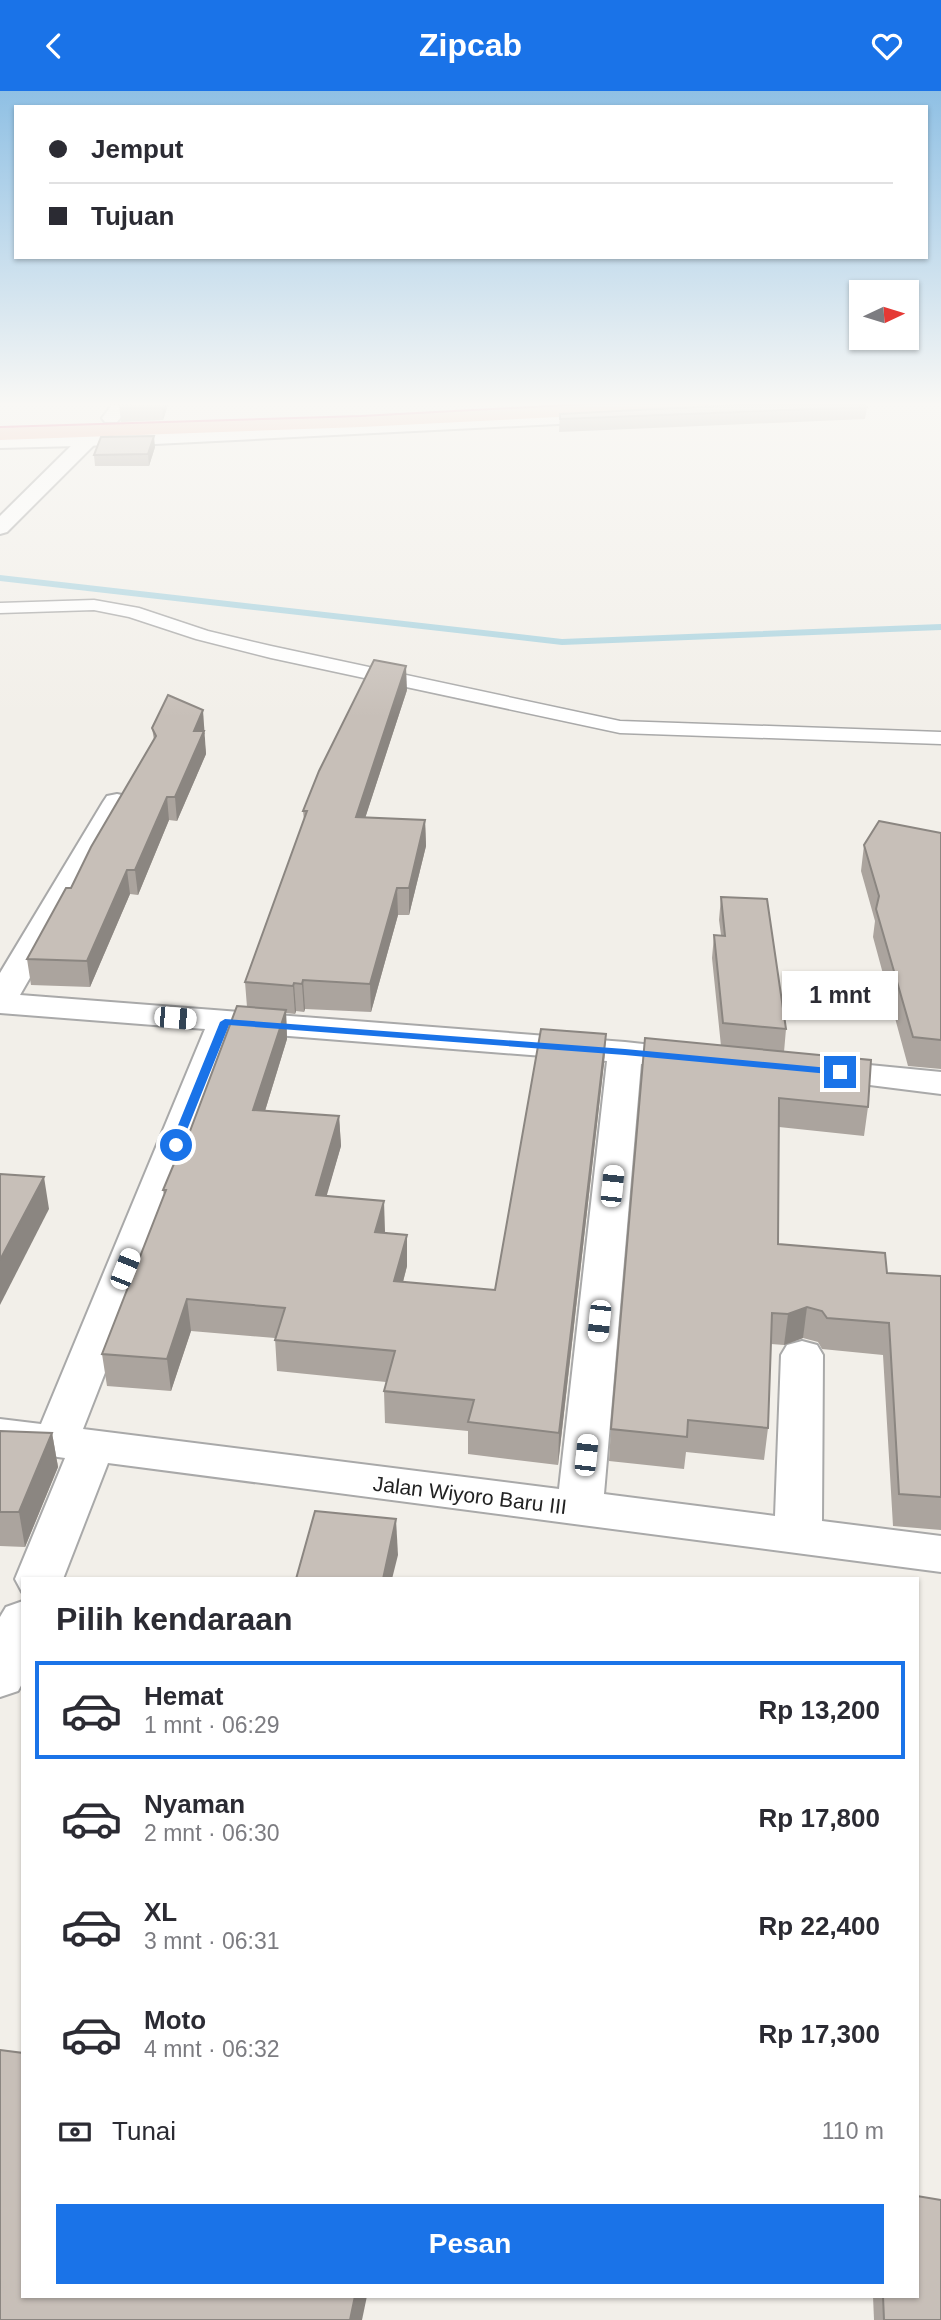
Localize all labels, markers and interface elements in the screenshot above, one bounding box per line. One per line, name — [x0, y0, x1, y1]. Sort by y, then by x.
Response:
icon: back — [35, 27, 73, 65]
text: Zipcab — [419, 27, 522, 63]
icon: heart — [868, 27, 906, 65]
text: Jemput — [91, 134, 183, 164]
text: Tujuan — [91, 201, 174, 231]
north arrow — [849, 280, 919, 350]
map controls — [849, 280, 919, 350]
callout: 1 mnt — [782, 971, 898, 1019]
text: 1 mnt — [809, 982, 871, 1008]
car — [154, 1006, 197, 1030]
route end — [824, 1056, 856, 1088]
route start — [160, 1129, 192, 1161]
car — [600, 1164, 625, 1208]
car — [108, 1246, 143, 1292]
car — [587, 1299, 612, 1343]
car — [574, 1433, 599, 1477]
street label: Jalan Wiyoro Baru III — [372, 1472, 568, 1518]
text: Pilih kendaraan — [56, 1601, 293, 1637]
icon: car — [60, 1679, 123, 1742]
text: Hemat — [144, 1681, 223, 1711]
text: Rp 13,200 — [759, 1695, 880, 1725]
text: 1 mnt · 06:29 — [144, 1712, 280, 1738]
icon: car — [60, 1787, 123, 1850]
text: Nyaman — [144, 1789, 245, 1819]
text: Rp 17,800 — [759, 1803, 880, 1833]
text: 2 mnt · 06:30 — [144, 1820, 280, 1846]
icon: car — [60, 1895, 123, 1958]
text: XL — [144, 1897, 177, 1927]
text: Rp 22,400 — [759, 1911, 880, 1941]
text: 3 mnt · 06:31 — [144, 1928, 280, 1954]
icon: car — [60, 2003, 123, 2066]
text: Moto — [144, 2005, 206, 2035]
text: Rp 17,300 — [759, 2019, 880, 2049]
text: 4 mnt · 06:32 — [144, 2036, 280, 2062]
icon: cash — [56, 2113, 94, 2151]
text: Tunai — [112, 2116, 176, 2146]
text: 110 m — [822, 2118, 884, 2144]
button: Pesan — [56, 2204, 884, 2284]

